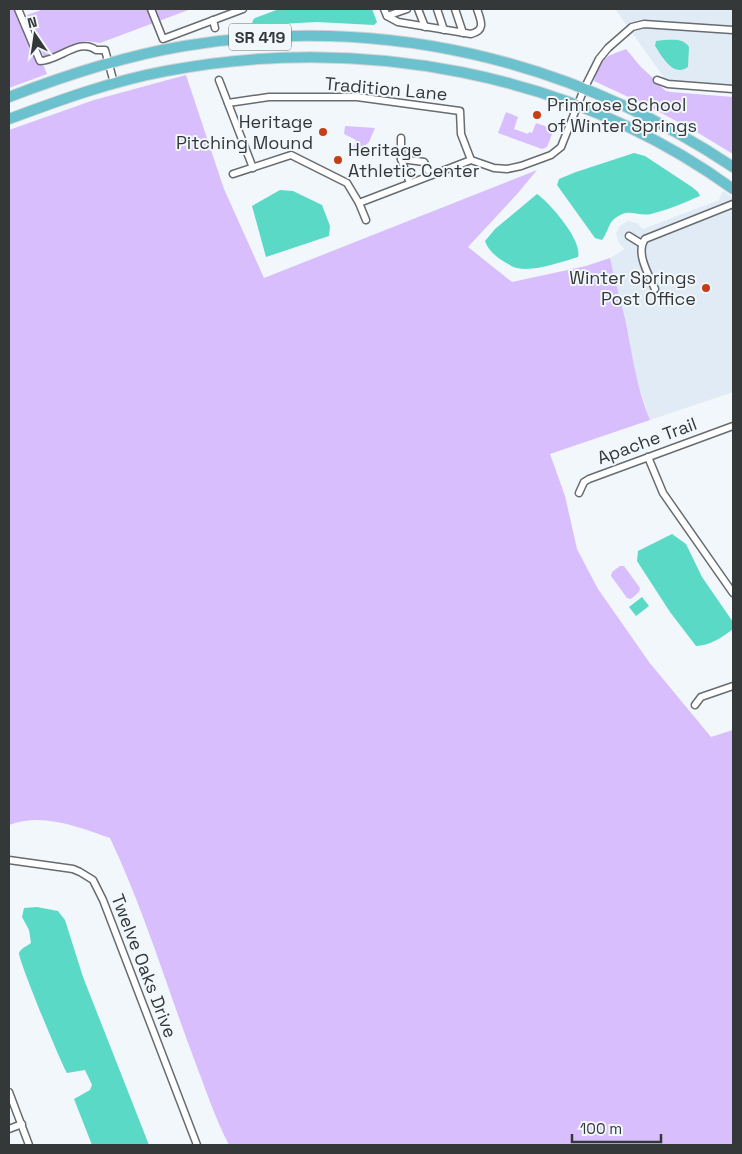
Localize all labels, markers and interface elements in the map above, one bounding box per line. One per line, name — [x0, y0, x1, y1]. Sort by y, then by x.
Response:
north arrow — [10, 10, 60, 60]
text: N — [25, 13, 39, 32]
road number: SR 419 — [229, 24, 291, 51]
street label: Tradition Lane — [324, 72, 448, 105]
place label: Primrose School of Winter Springs — [547, 93, 697, 137]
marker: Primrose School of Winter Springs — [531, 109, 543, 121]
place label: Heritage Pitching Mound — [176, 110, 313, 154]
marker: Heritage Pitching Mound — [317, 126, 329, 138]
place label: Heritage Athletic Center — [348, 138, 480, 182]
marker: Heritage Athletic Center — [332, 154, 344, 166]
place label: Winter Springs Post Office — [569, 266, 696, 310]
marker: Winter Springs Post Office — [700, 282, 712, 294]
street label: Apache Trail — [594, 412, 700, 469]
street label: Twelve Oaks Drive — [106, 891, 182, 1041]
scale bar — [572, 1112, 661, 1144]
text: 100 m — [580, 1119, 622, 1138]

